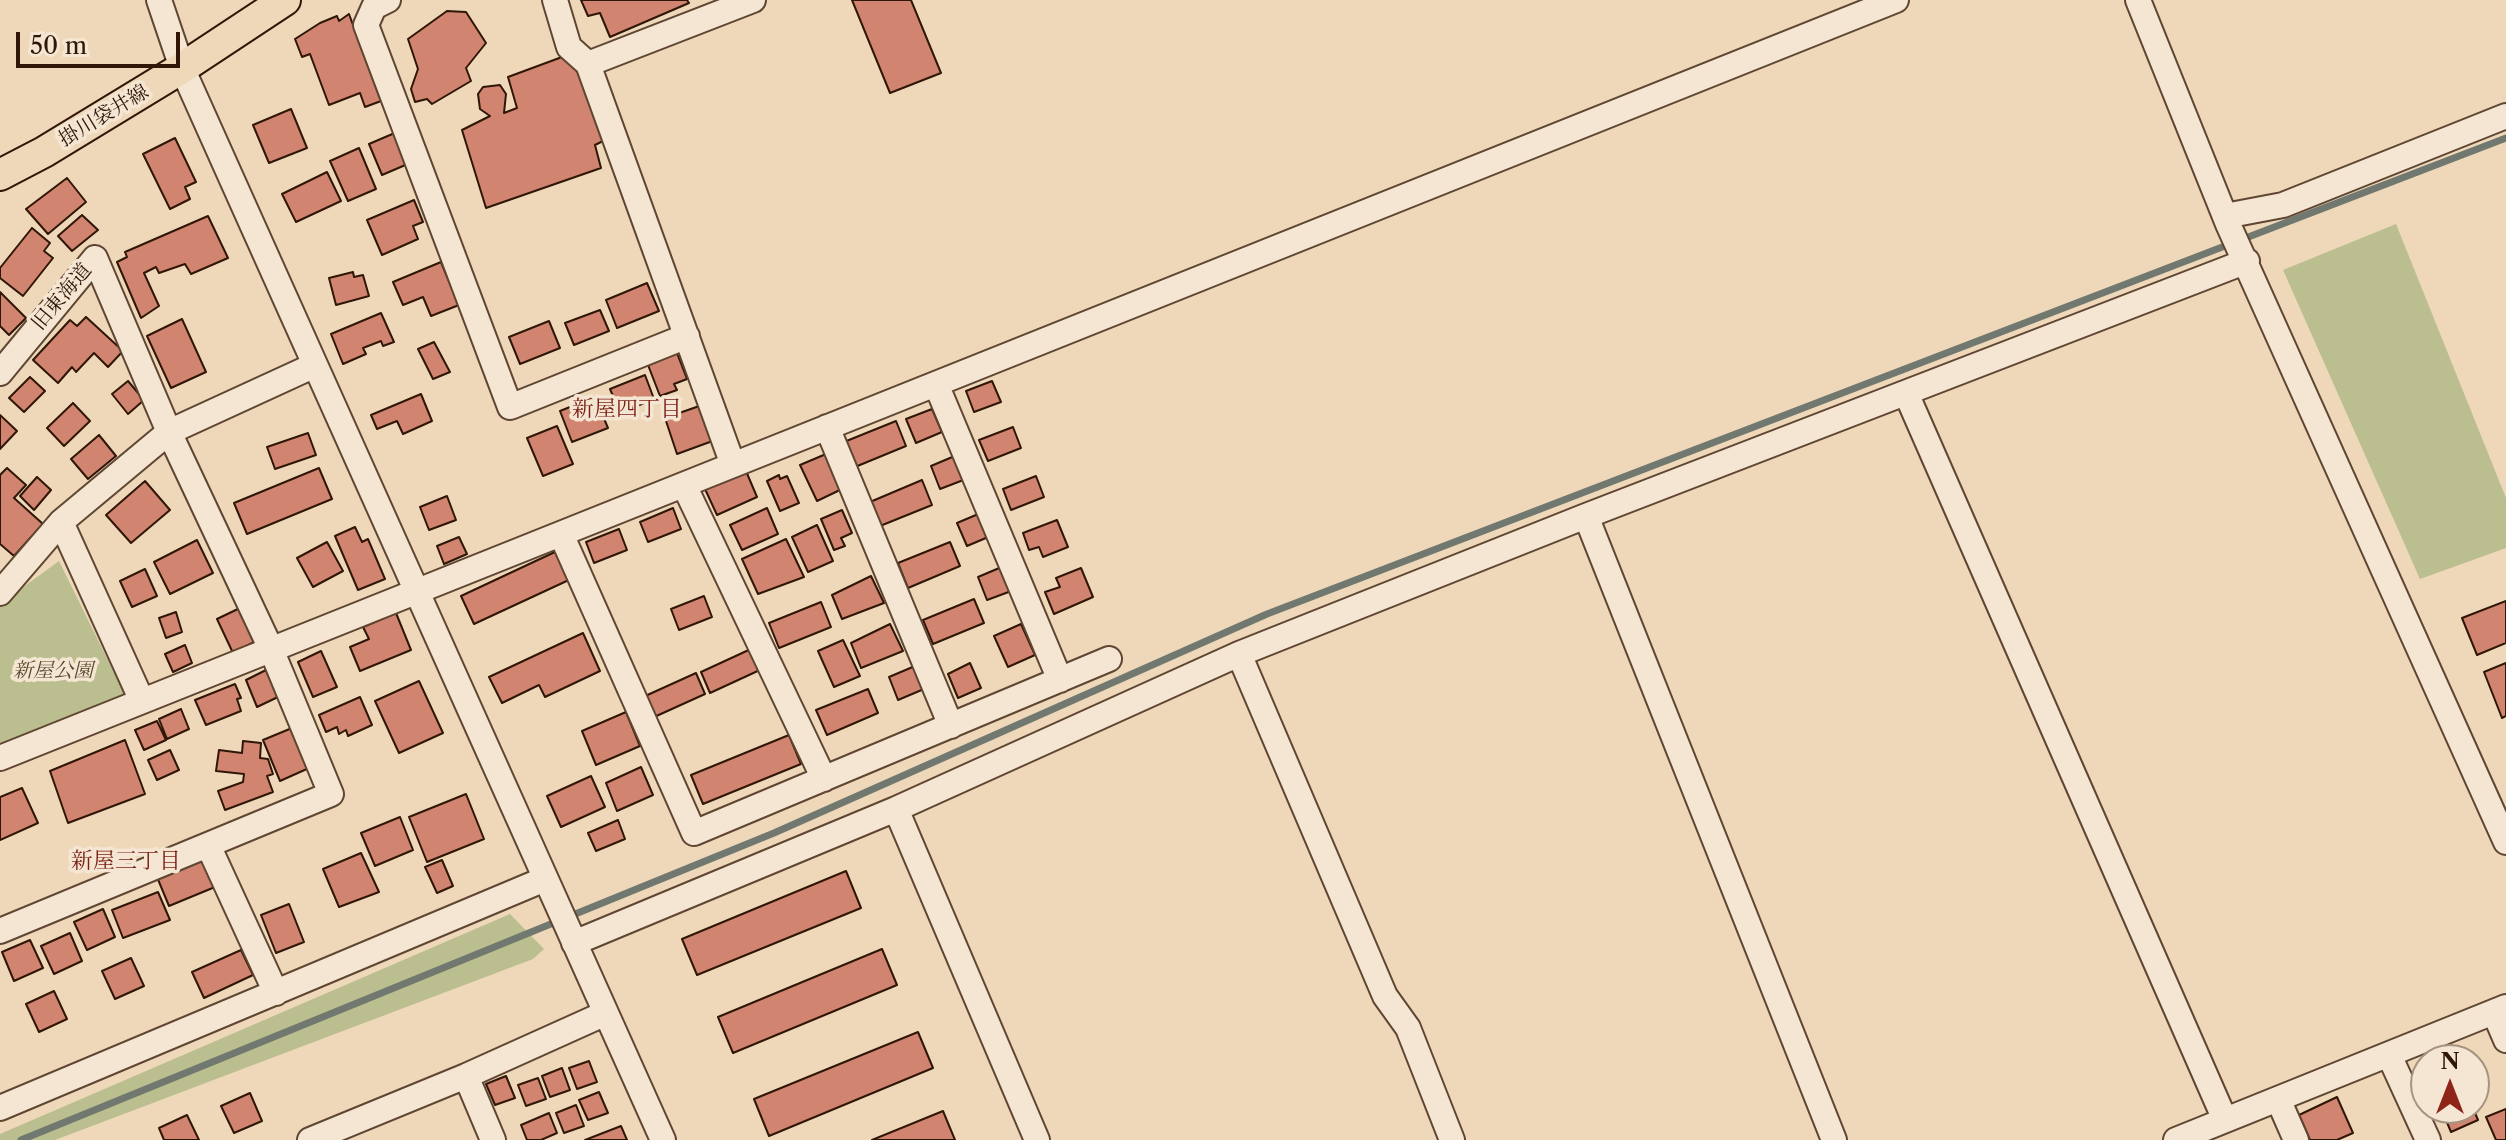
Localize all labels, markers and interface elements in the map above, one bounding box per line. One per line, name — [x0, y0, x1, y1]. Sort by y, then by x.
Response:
scale bar — [20, 16, 184, 66]
text: 50 m — [30, 31, 87, 60]
street label: 掛川袋井線 — [55, 80, 153, 152]
street label: 旧東海道 — [27, 259, 97, 335]
district label: 新屋四丁目 — [572, 397, 682, 423]
park label: 新屋公園 — [13, 659, 93, 683]
district label: 新屋三丁目 — [71, 849, 181, 875]
north arrow — [2410, 1044, 2490, 1124]
text: N — [2440, 1048, 2460, 1075]

